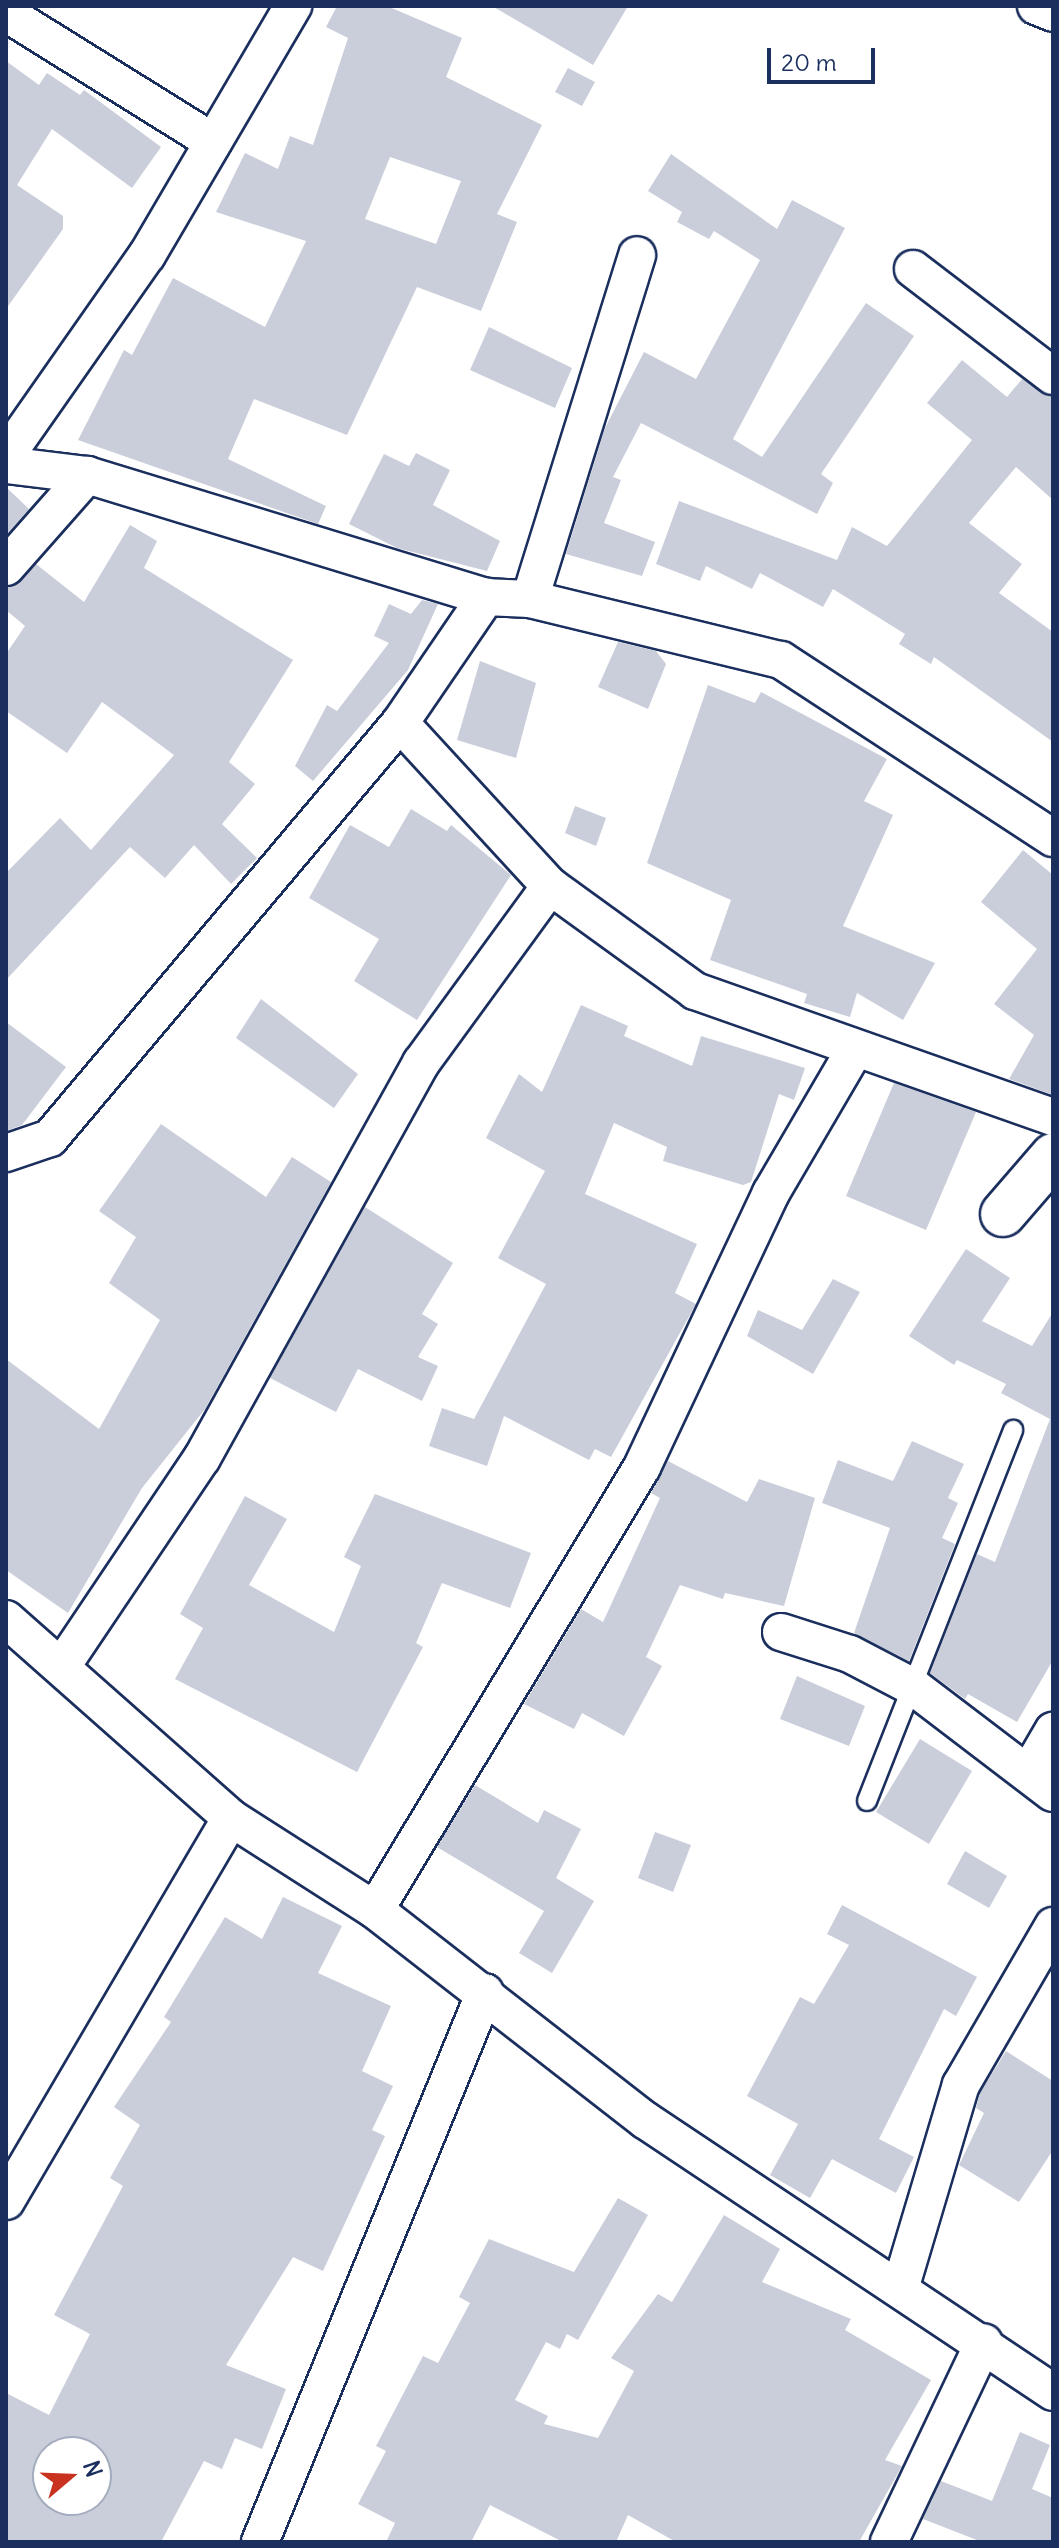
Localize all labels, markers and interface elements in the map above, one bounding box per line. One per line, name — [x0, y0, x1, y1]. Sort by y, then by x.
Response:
scale bar — [771, 32, 879, 82]
text: 20 m — [781, 47, 837, 77]
north arrow — [32, 2436, 112, 2516]
text: N — [77, 2457, 109, 2481]

